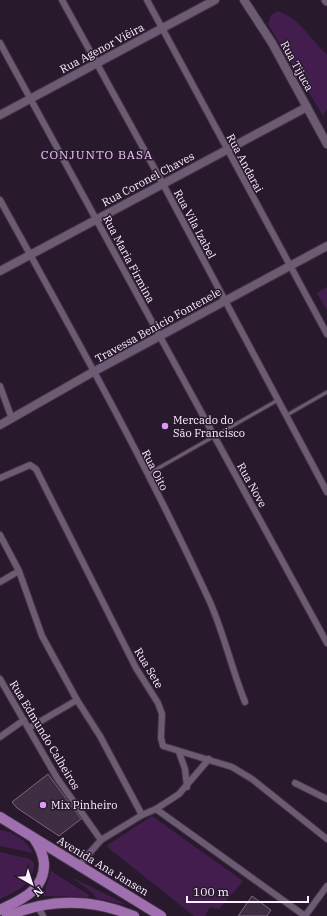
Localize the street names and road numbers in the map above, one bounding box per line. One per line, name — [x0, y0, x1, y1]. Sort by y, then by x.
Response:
street label: Rua Agenor Viêira — [57, 20, 147, 76]
street label: Rua Tijuca — [278, 38, 316, 94]
street label: Rua Andarai — [224, 131, 267, 195]
street label: Rua Coronel Chaves — [99, 149, 197, 209]
street label: Rua Vila Izabel — [171, 187, 219, 261]
street label: Rua Maria Firmina — [100, 213, 158, 305]
street label: Travessa Benicio Fontenele — [93, 284, 224, 366]
street label: Rua Oito — [139, 447, 171, 493]
street label: Rua Nove — [234, 460, 270, 510]
street label: Rua Sete — [131, 645, 167, 691]
street label: Rua Edmundo Calheiros — [7, 678, 83, 792]
street label: Avenida Ana Jansen — [55, 833, 151, 899]

